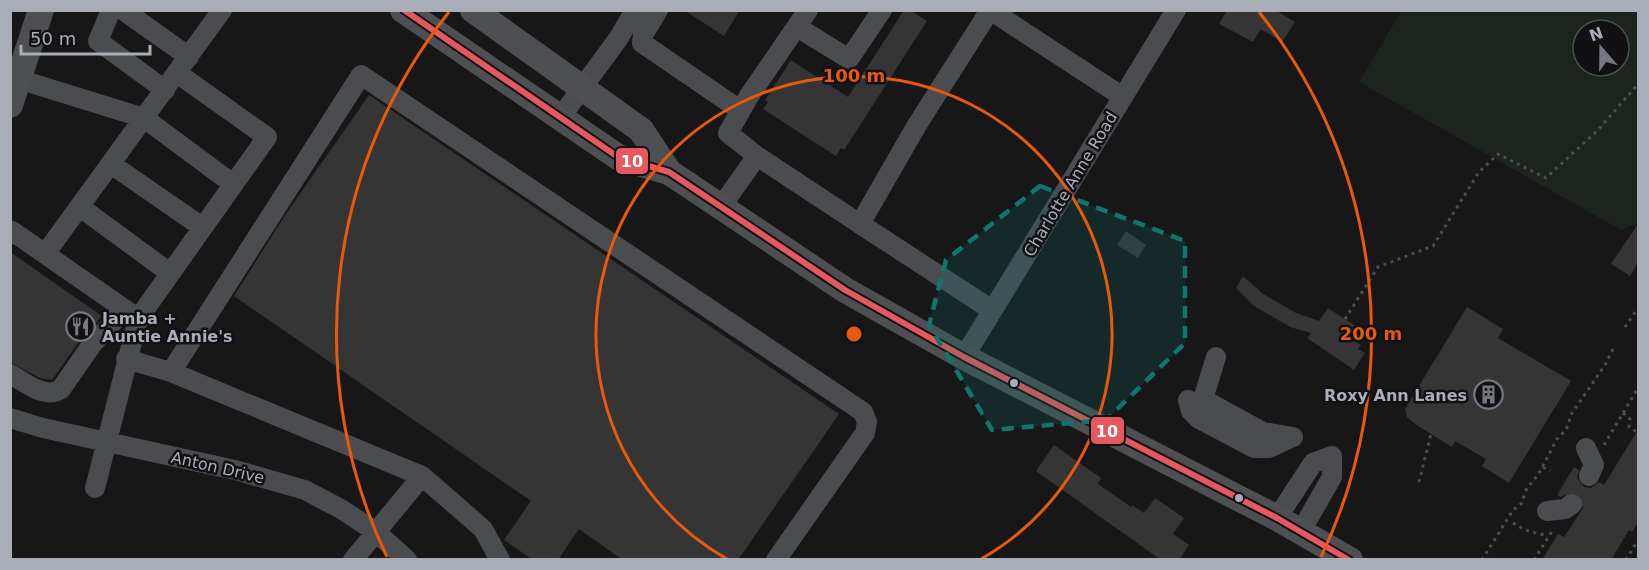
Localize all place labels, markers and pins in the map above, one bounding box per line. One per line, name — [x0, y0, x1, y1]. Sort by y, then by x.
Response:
place label: Jamba + Auntie Annie's — [101, 309, 233, 346]
restaurant icon: Jamba + Auntie Annie's — [65, 311, 97, 343]
centre of rings — [844, 324, 864, 344]
unlabelled marker — [1008, 377, 1020, 389]
building icon: Roxy Ann Lanes — [1472, 379, 1504, 411]
place label: Roxy Ann Lanes — [1324, 386, 1467, 405]
unlabelled marker — [1233, 492, 1245, 504]

